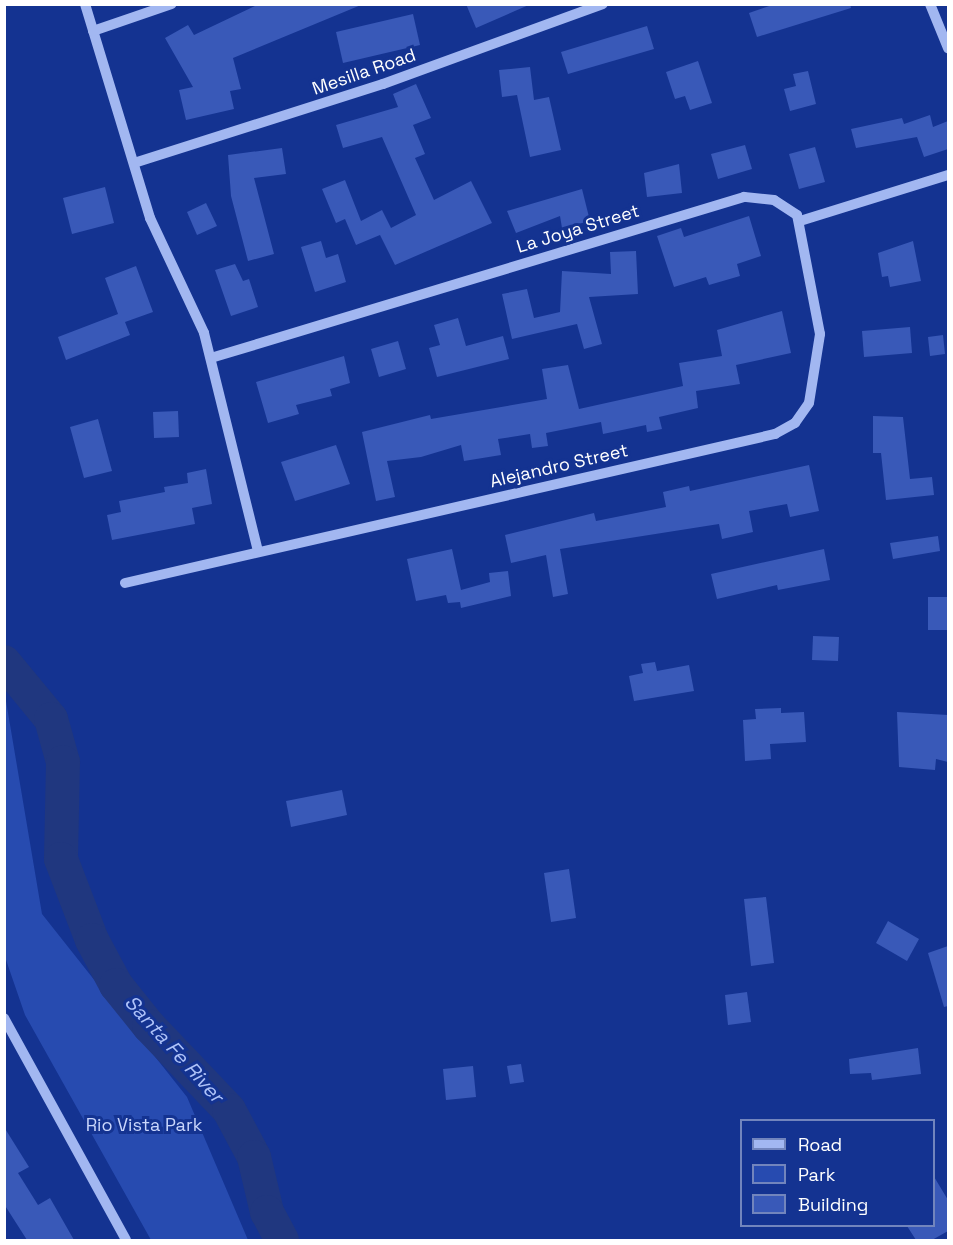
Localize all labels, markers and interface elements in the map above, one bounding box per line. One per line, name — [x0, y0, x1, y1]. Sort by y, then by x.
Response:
street label: Mesilla Road — [309, 44, 419, 100]
street label: La Joya Street — [514, 200, 642, 258]
street label: Alejandro Street — [488, 440, 630, 492]
water label: Santa Fe River — [119, 990, 229, 1108]
park label: Rio Vista Park — [86, 1114, 202, 1136]
legend — [740, 1119, 935, 1227]
text: Road — [798, 1133, 842, 1156]
text: Park — [798, 1163, 835, 1186]
text: Building — [798, 1193, 868, 1216]

